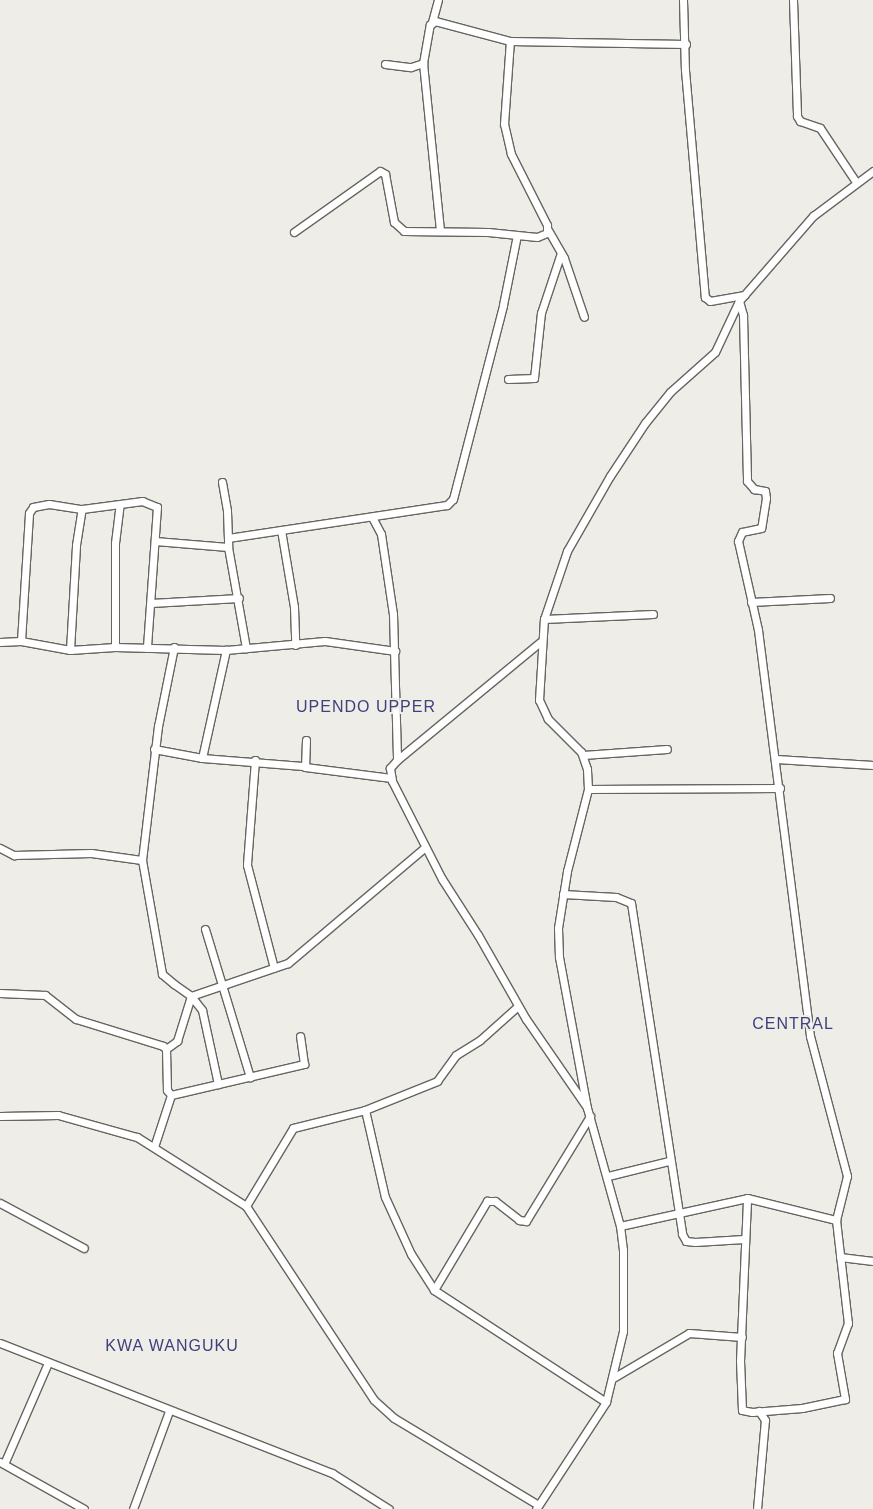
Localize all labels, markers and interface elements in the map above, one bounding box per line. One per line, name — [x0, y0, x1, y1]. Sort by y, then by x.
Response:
district label: UPENDO UPPER — [294, 697, 438, 717]
district label: CENTRAL — [751, 1014, 835, 1034]
district label: KWA WANGUKU — [103, 1336, 241, 1356]

